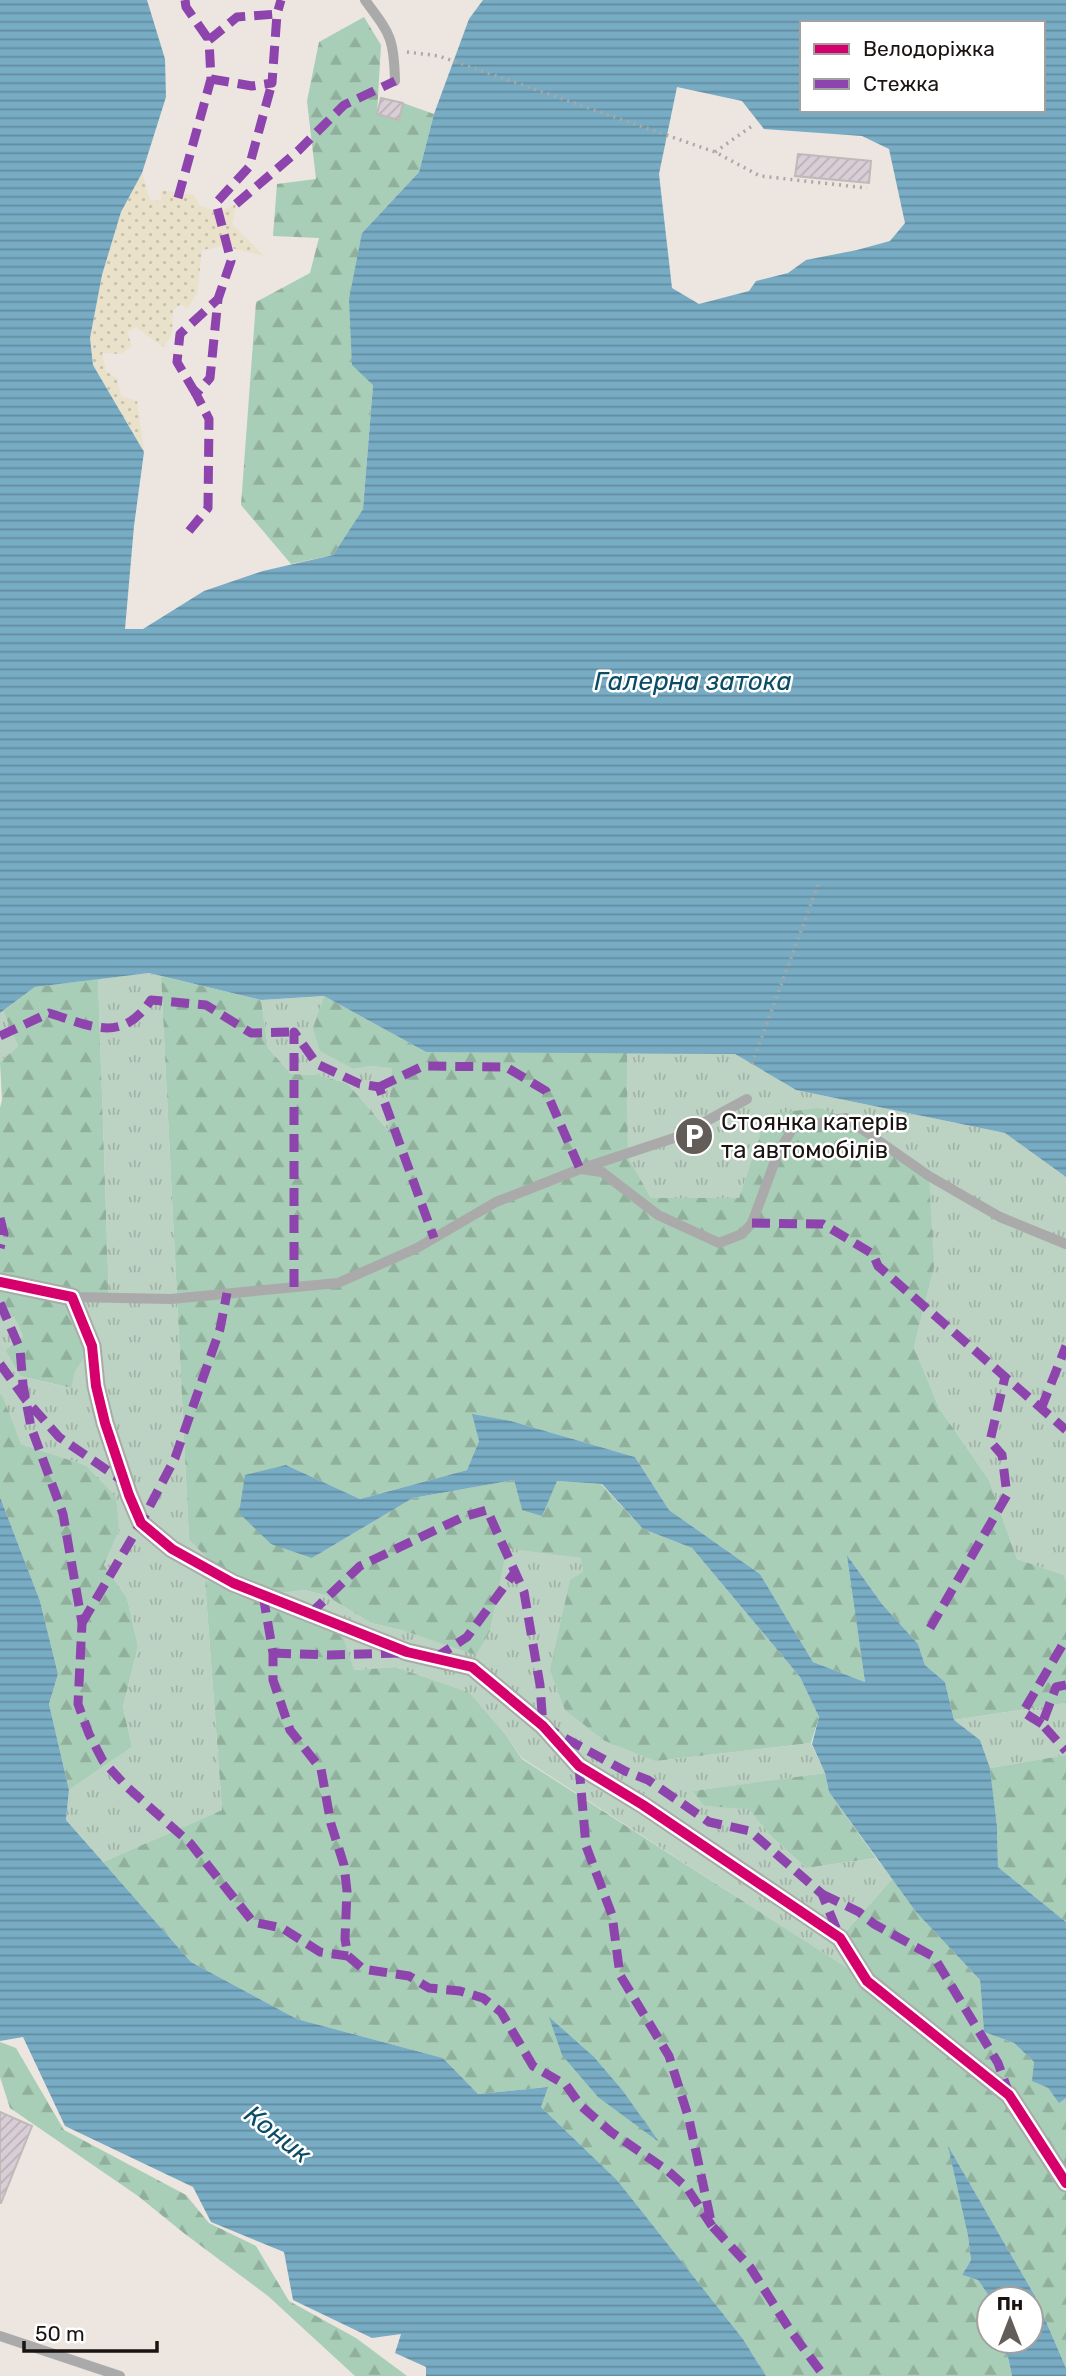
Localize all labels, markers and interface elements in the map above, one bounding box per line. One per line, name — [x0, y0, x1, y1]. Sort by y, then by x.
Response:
legend — [800, 21, 1045, 112]
text: Велодоріжка — [863, 36, 995, 61]
text: Стежка — [863, 71, 939, 96]
water label: Галерна затока — [594, 666, 792, 697]
place label: Стоянка катерів та автомобілів — [721, 1108, 908, 1164]
parking icon: Стоянка катерів та автомобілів — [673, 1115, 715, 1157]
water label: Коник — [238, 2099, 317, 2170]
north arrow — [975, 2285, 1045, 2355]
text: Пн — [997, 2292, 1023, 2315]
scale bar — [24, 2310, 158, 2354]
text: 50 m — [35, 2321, 85, 2346]

